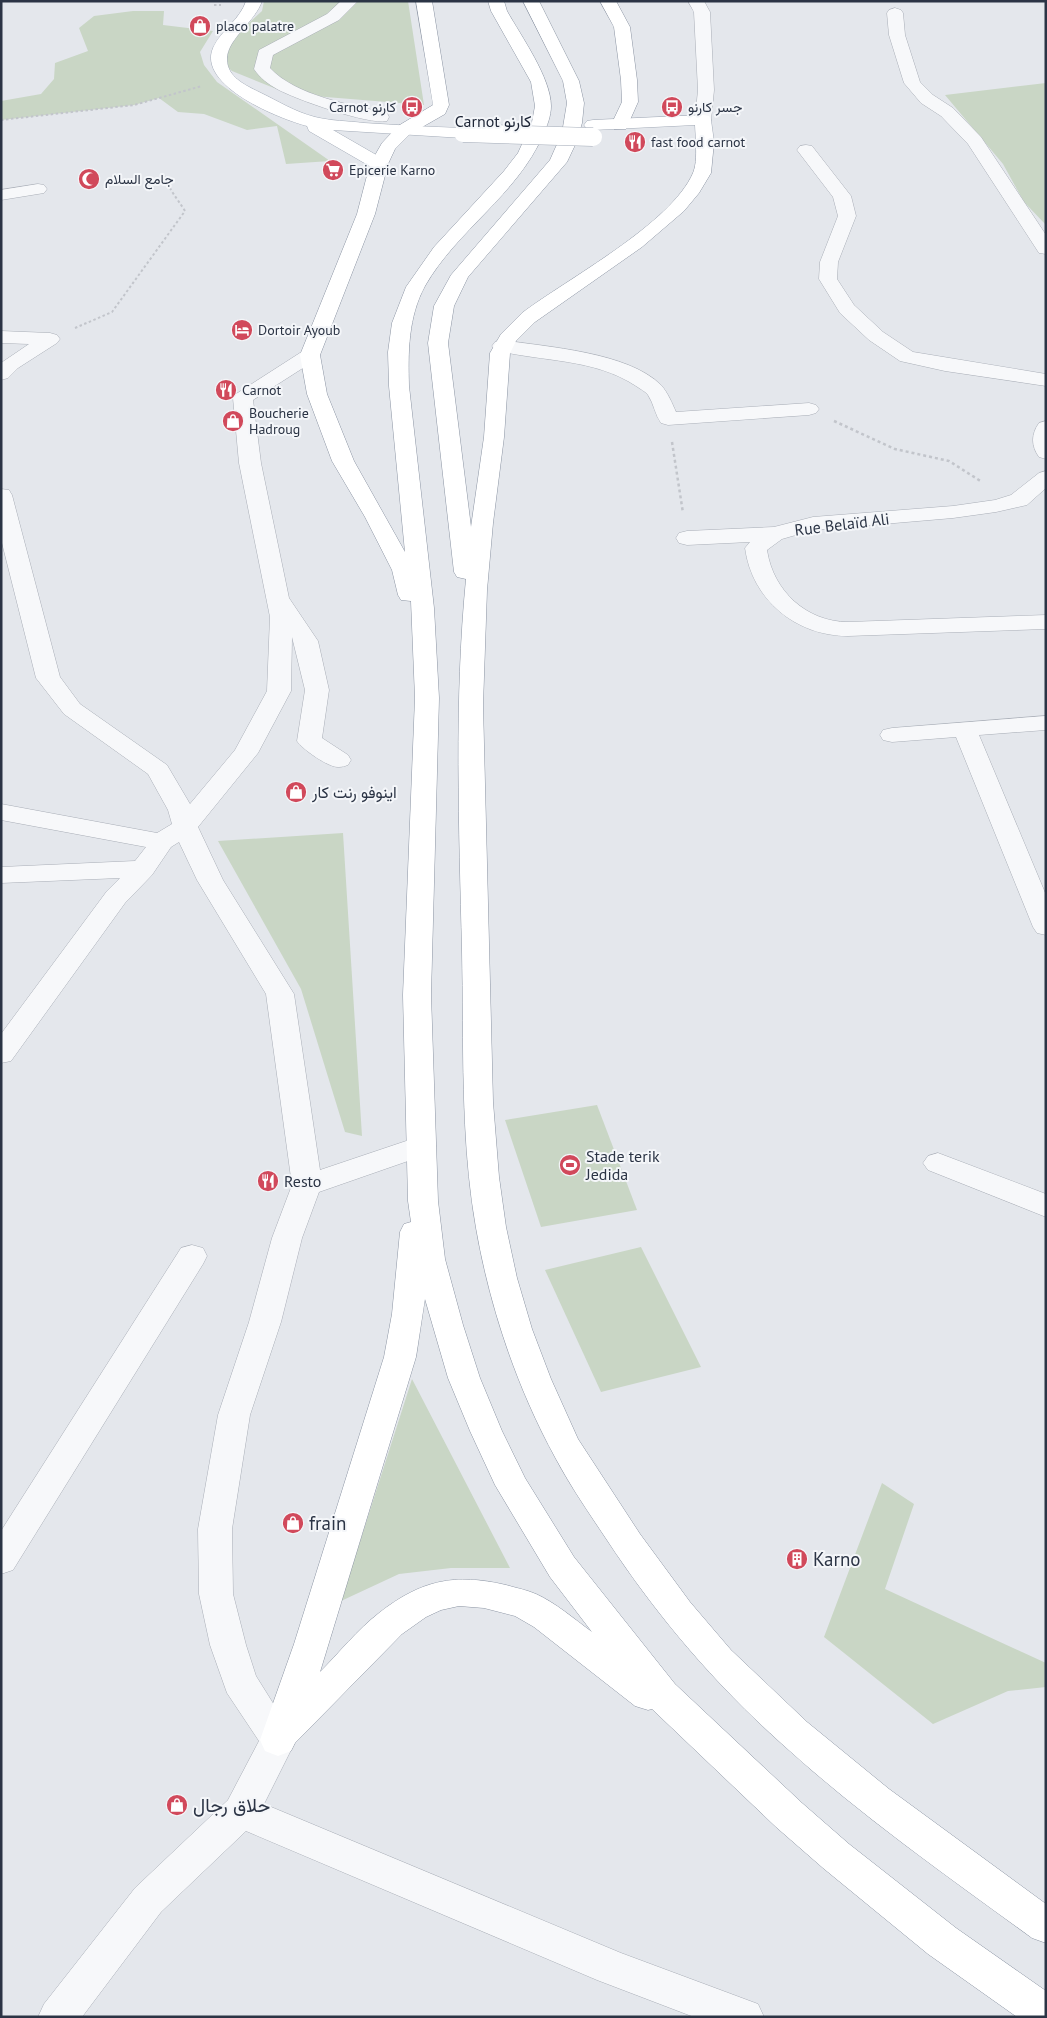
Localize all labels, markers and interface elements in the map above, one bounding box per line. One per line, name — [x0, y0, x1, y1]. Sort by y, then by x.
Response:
shop icon: placo palatre — [188, 14, 212, 38]
place label: placo palatre — [216, 17, 294, 35]
bus stop icon: Carnot كارنو — [400, 95, 424, 119]
bus stop icon: جسر كارنو — [660, 95, 684, 119]
place label: Carnot كارنو — [329, 98, 396, 116]
place label: جسر كارنو — [688, 98, 742, 116]
district label: Carnot كارنو — [455, 111, 531, 132]
restaurant icon: fast food carnot — [623, 130, 647, 154]
place label: fast food carnot — [651, 133, 746, 151]
supermarket icon: Epicerie Karno — [321, 158, 345, 182]
place label: Epicerie Karno — [349, 161, 435, 179]
mosque icon: جامع السلام — [77, 167, 101, 191]
place label: جامع السلام — [105, 170, 174, 190]
hotel icon: Dortoir Ayoub — [230, 318, 254, 342]
place label: Dortoir Ayoub — [258, 321, 340, 339]
restaurant icon: Carnot — [214, 378, 238, 402]
place label: Carnot — [242, 381, 282, 399]
place label: Boucherie Hadroug — [249, 404, 309, 438]
shop icon: Boucherie Hadroug — [221, 409, 245, 433]
street label: Rue Belaïd Ali — [793, 508, 891, 540]
shop icon: اينوفو رنت كار — [284, 780, 308, 804]
place label: اينوفو رنت كار — [311, 782, 397, 803]
place label: Stade terik Jedida — [585, 1146, 660, 1184]
sports icon: Stade terik Jedida — [558, 1153, 582, 1177]
restaurant icon: Resto — [256, 1169, 280, 1193]
place label: Resto — [284, 1171, 321, 1191]
shop icon: frain — [281, 1511, 305, 1535]
place label: frain — [309, 1511, 346, 1535]
building icon: Karno — [785, 1547, 809, 1571]
place label: Karno — [813, 1547, 861, 1571]
shop icon: حلاق رجال — [165, 1793, 189, 1817]
place label: حلاق رجال — [193, 1793, 270, 1817]

